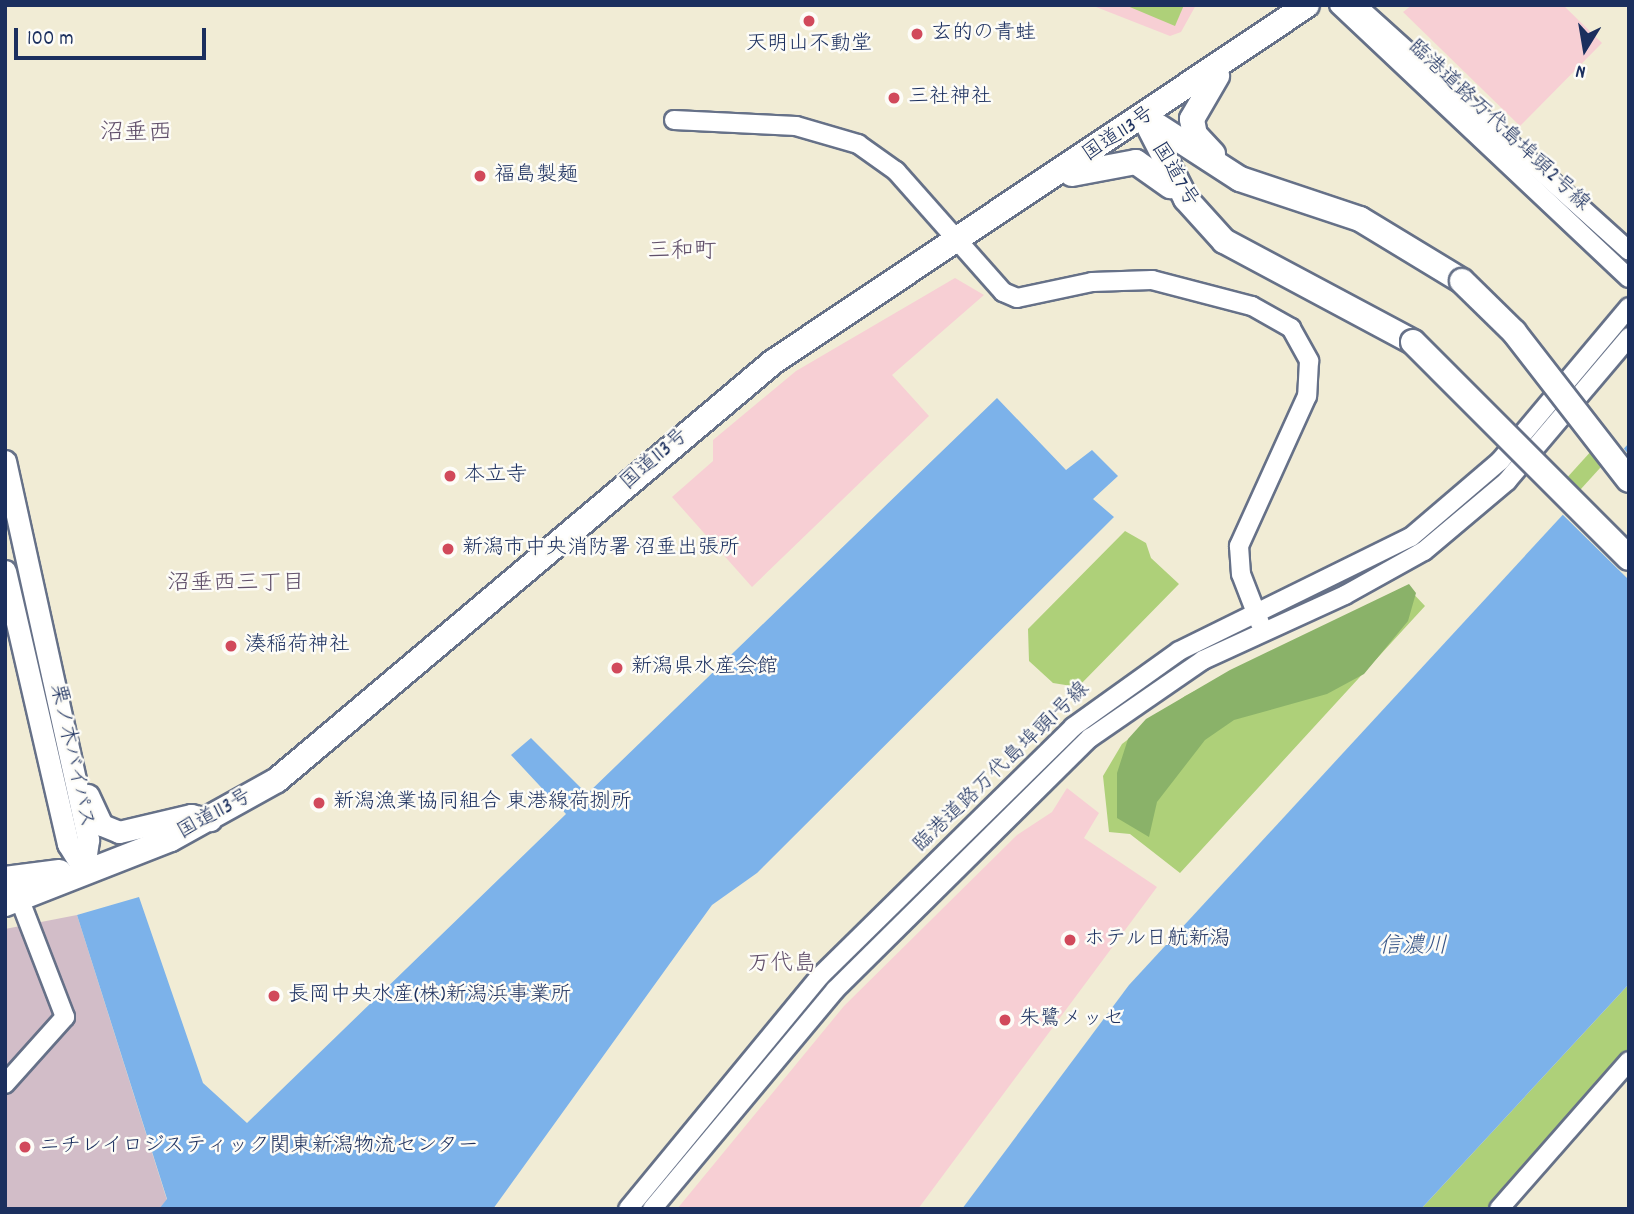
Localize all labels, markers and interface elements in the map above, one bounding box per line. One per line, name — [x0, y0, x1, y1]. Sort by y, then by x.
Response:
marker: 天明山不動堂 — [801, 13, 817, 29]
scale bar — [18, 14, 210, 58]
north arrow — [1550, 14, 1620, 84]
place label: 玄的の青蛙 — [931, 21, 1036, 47]
text: 100 m — [27, 25, 74, 55]
marker: 玄的の青蛙 — [909, 26, 925, 42]
place label: 天明山不動堂 — [746, 32, 872, 58]
street label: 臨港道路万代島埠頭2号線 — [1402, 35, 1594, 217]
text: N — [1574, 56, 1588, 84]
place label: 三社神社 — [908, 85, 992, 111]
marker: 三社神社 — [886, 90, 902, 106]
street label: 国道113号 — [1078, 102, 1160, 168]
district label: 沼垂西 — [100, 121, 172, 149]
street label: 国道7号 — [1145, 138, 1203, 212]
place label: 福島製麺 — [494, 163, 578, 189]
marker: 福島製麺 — [472, 168, 488, 184]
district label: 三和町 — [648, 239, 716, 267]
street label: 国道113号 — [616, 424, 694, 496]
place label: 本立寺 — [464, 463, 527, 489]
marker: 本立寺 — [442, 468, 458, 484]
place label: 新潟市中央消防署 沼垂出張所 — [462, 536, 740, 562]
marker: 新潟市中央消防署 沼垂出張所 — [440, 541, 456, 557]
district label: 沼垂西三丁目 — [167, 571, 305, 599]
place label: 湊稲荷神社 — [245, 633, 350, 659]
marker: 湊稲荷神社 — [223, 638, 239, 654]
place label: 新潟県水産会館 — [631, 655, 778, 681]
marker: 新潟県水産会館 — [609, 660, 625, 676]
street label: 臨港道路万代島埠頭1号線 — [909, 677, 1095, 859]
street label: 栗ノ木バイパス — [43, 681, 99, 831]
street label: 国道113号 — [173, 784, 257, 846]
place label: 新潟漁業協同組合 東港線荷捌所 — [333, 790, 632, 816]
marker: 新潟漁業協同組合 東港線荷捌所 — [311, 795, 327, 811]
place label: ホテル日航新潟 — [1084, 927, 1231, 953]
marker: ホテル日航新潟 — [1062, 932, 1078, 948]
water label: 信濃川 — [1379, 934, 1447, 962]
district label: 万代島 — [748, 952, 816, 980]
place label: 長岡中央水産(株)新潟浜事業所 — [288, 983, 571, 1009]
marker: 長岡中央水産(株)新潟浜事業所 — [266, 988, 282, 1004]
place label: 朱鷺メッセ — [1019, 1007, 1124, 1033]
marker: 朱鷺メッセ — [997, 1012, 1013, 1028]
place label: ニチレイロジスティック関東新潟物流センター — [39, 1134, 480, 1160]
marker: ニチレイロジスティック関東新潟物流センター — [17, 1139, 33, 1155]

